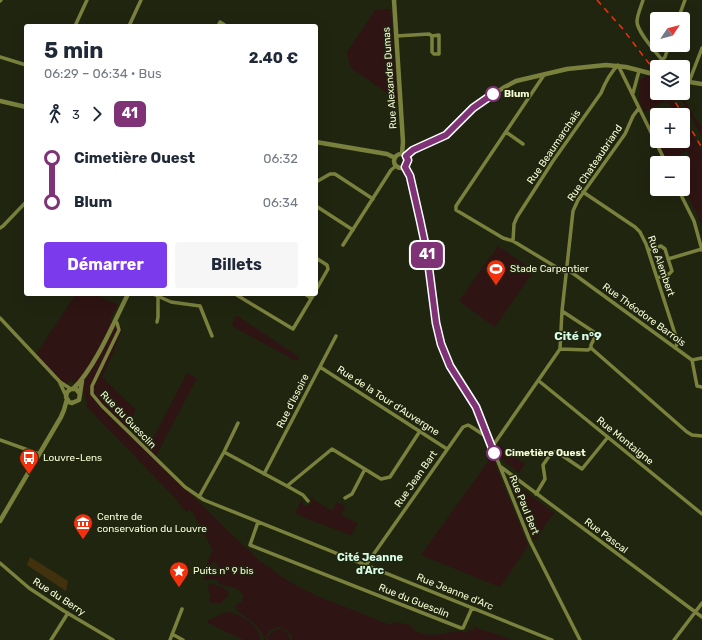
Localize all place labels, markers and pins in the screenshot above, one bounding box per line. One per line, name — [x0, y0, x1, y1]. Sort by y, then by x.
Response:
marker: Blum — [485, 86, 501, 102]
place label: Blum — [504, 88, 529, 100]
sports icon: Stade Carpentier — [485, 258, 507, 286]
place label: Stade Carpentier — [510, 263, 589, 275]
marker: Cimetière Ouest — [486, 445, 502, 461]
bus stop icon: Louvre-Lens — [18, 447, 40, 475]
place label: Cimetière Ouest — [505, 447, 586, 459]
place label: Louvre-Lens — [43, 452, 102, 464]
place label: Centre de conservation du Louvre — [97, 511, 207, 535]
museum icon: Centre de conservation du Louvre — [72, 512, 94, 540]
place icon: Puits n° 9 bis — [168, 560, 190, 588]
place label: Puits n° 9 bis — [193, 565, 254, 577]

